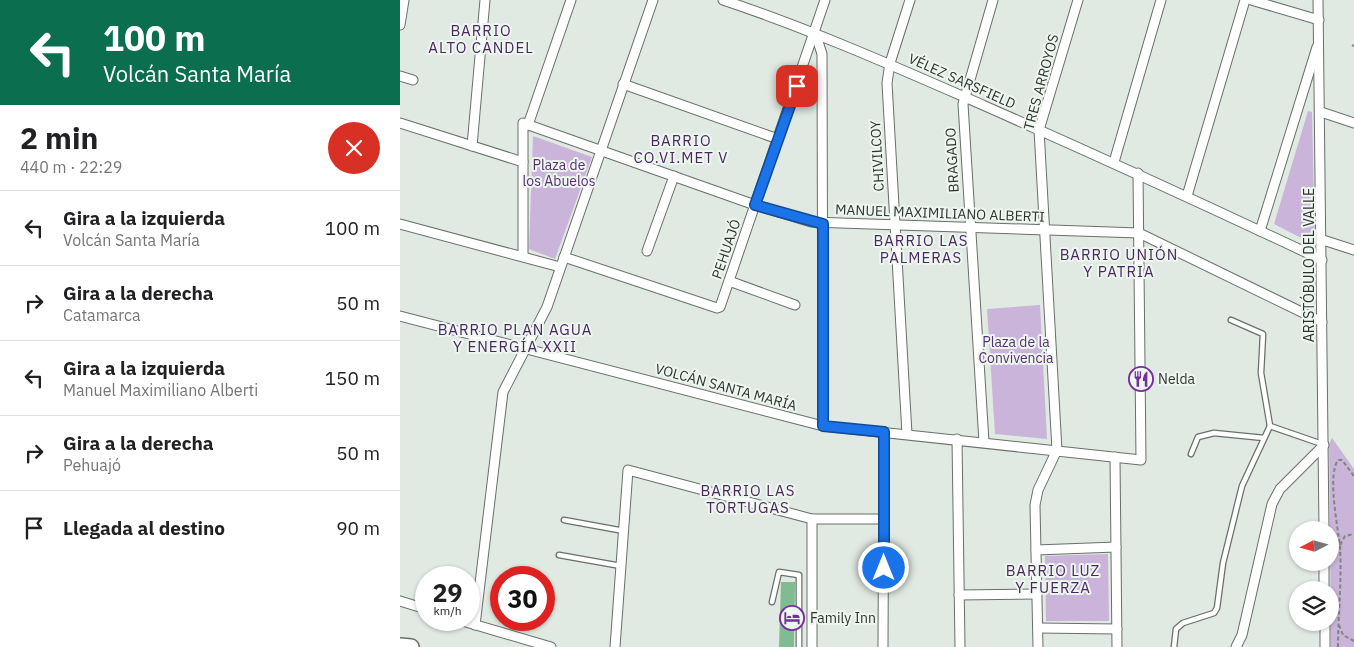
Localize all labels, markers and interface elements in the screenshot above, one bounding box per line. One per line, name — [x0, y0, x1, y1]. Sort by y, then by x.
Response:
text: 100 m — [103, 15, 206, 61]
icon: left — [20, 20, 85, 85]
district label: BARRIO ALTO CANDEL — [428, 21, 534, 57]
street label: TRES ARROYOS — [1020, 32, 1062, 132]
street label: VÉLEZ SARSFIELD — [906, 48, 1019, 113]
text: Volcán Santa María — [103, 59, 291, 88]
pin — [776, 65, 818, 107]
icon: arrive — [783, 72, 811, 100]
text: 2 min — [20, 118, 98, 157]
street label: CHIVILCOY — [866, 119, 888, 192]
button: close — [328, 122, 380, 174]
street label: BRAGADO — [941, 127, 963, 193]
district label: BARRIO CO.VI.MET V — [634, 131, 728, 167]
park label: Plaza de los Abuelos — [523, 156, 596, 190]
text: 440 m · 22:29 — [20, 157, 122, 177]
street label: ARISTÓBULO DEL VALLE — [1299, 188, 1318, 342]
street label: MANUEL MAXIMILIANO ALBERTI — [835, 200, 1045, 226]
text: Gira a la izquierda — [63, 206, 225, 230]
icon: left — [20, 214, 48, 242]
text: 100 m — [325, 216, 380, 240]
street label: PEHUAJÓ — [706, 216, 745, 281]
text: Volcán Santa María — [63, 230, 200, 250]
district label: BARRIO LAS PALMERAS — [874, 231, 968, 267]
district label: BARRIO UNIÓN Y PATRIA — [1060, 245, 1178, 281]
text: Gira a la derecha — [63, 281, 214, 305]
icon: right — [20, 289, 48, 317]
text: 50 m — [336, 291, 380, 315]
text: Catamarca — [63, 305, 141, 325]
district label: BARRIO PLAN AGUA Y ENERGÍA XXII — [438, 320, 592, 356]
park label: Plaza de la Convivencia — [978, 333, 1054, 367]
text: Gira a la izquierda — [63, 356, 225, 380]
street label: VOLCÁN SANTA MARÍA — [653, 358, 799, 415]
icon: left — [20, 364, 48, 392]
text: 150 m — [325, 366, 380, 390]
restaurant icon: Nelda — [1128, 366, 1154, 392]
place label: Nelda — [1158, 370, 1196, 388]
text: Manuel Maximiliano Alberti — [63, 380, 258, 400]
text: Gira a la derecha — [63, 431, 214, 455]
icon: right — [20, 439, 48, 467]
text: 50 m — [336, 441, 380, 465]
text: Pehuajó — [63, 455, 121, 475]
district label: BARRIO LAS TORTUGAS — [701, 481, 795, 517]
icon: arrive — [20, 514, 48, 542]
text: Llegada al destino — [63, 516, 225, 540]
text: 90 m — [336, 516, 380, 540]
north arrow — [1289, 521, 1339, 571]
map controls — [1289, 521, 1339, 631]
position arrow — [857, 541, 909, 593]
district label: BARRIO LUZ Y FUERZA — [1006, 561, 1100, 597]
speed limit sign: 30 — [490, 566, 555, 631]
text: 29 — [432, 576, 463, 609]
button: layers — [1289, 581, 1339, 631]
text: km/h — [433, 603, 462, 618]
hotel icon: Family Inn — [779, 605, 805, 631]
place label: Family Inn — [810, 609, 876, 627]

